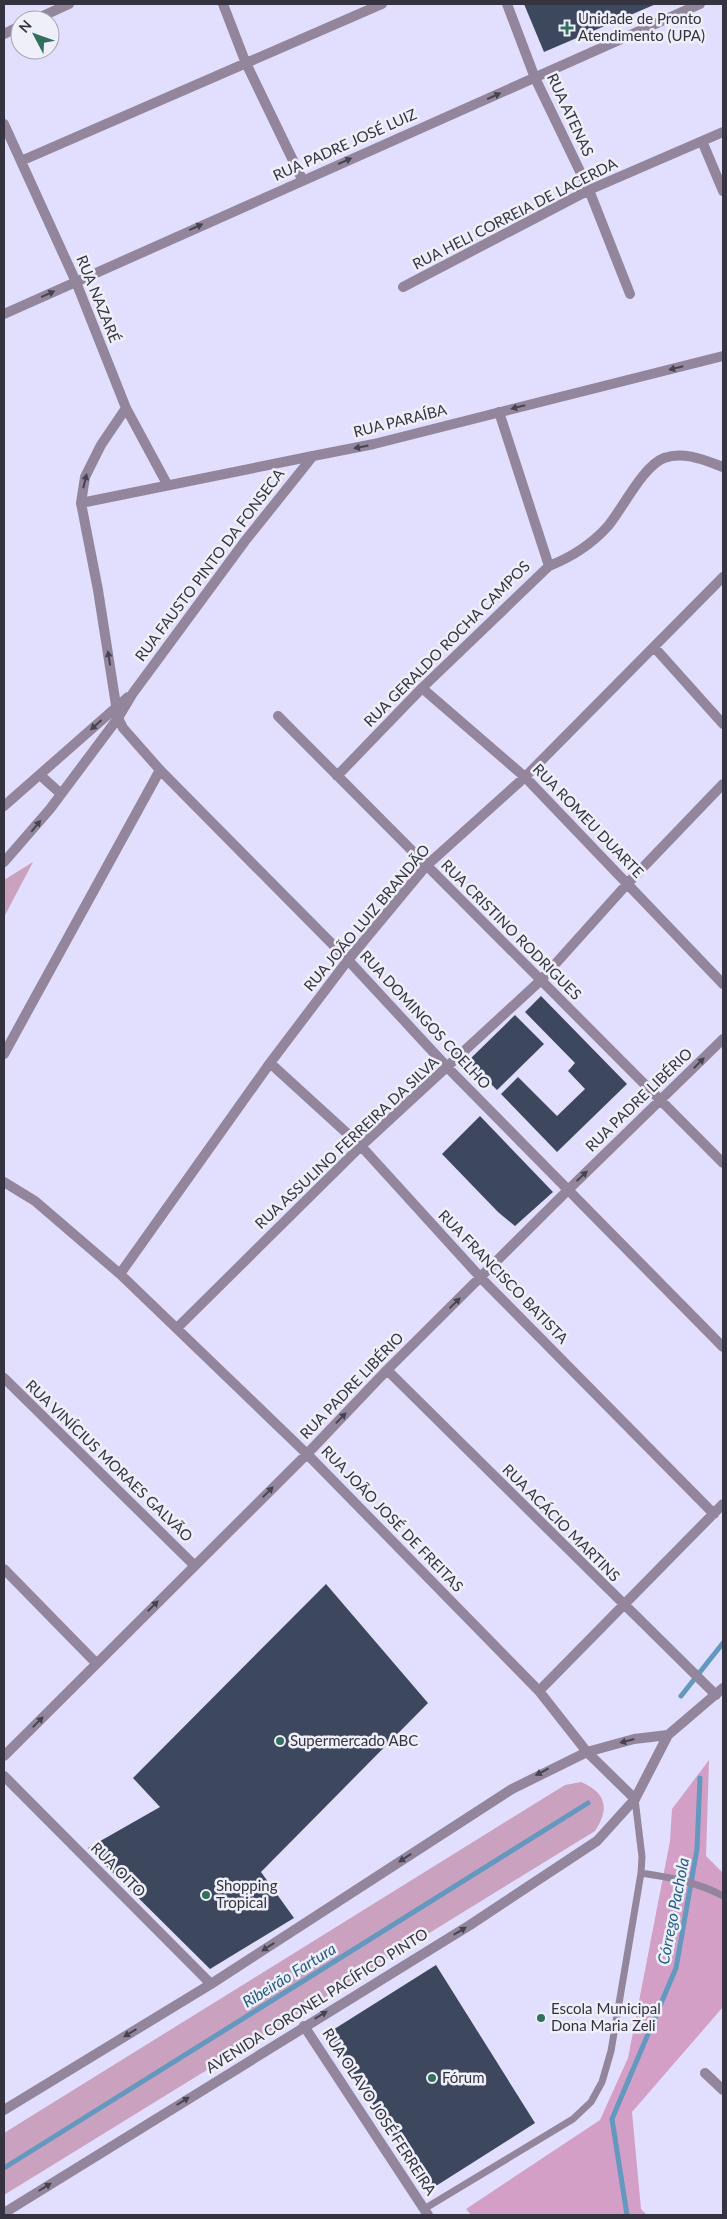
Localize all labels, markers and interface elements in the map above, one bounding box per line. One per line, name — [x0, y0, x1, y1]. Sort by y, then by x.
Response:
place label: Unidade de Pronto Atendimento (UPA) — [578, 9, 705, 44]
north arrow — [10, 10, 60, 60]
text: N — [15, 16, 35, 36]
marker: Unidade de Pronto Atendimento (UPA) — [560, 21, 574, 35]
street label: RUA ATENAS — [544, 70, 598, 159]
one-way arrow — [486, 92, 501, 100]
street label: RUA PADRE JOSÉ LUIZ — [270, 104, 419, 184]
street label: RUA HELI CORREIA DE LACERDA — [409, 153, 621, 273]
one-way arrow — [338, 156, 352, 164]
one-way arrow — [189, 223, 203, 231]
street label: RUA NAZARÉ — [73, 252, 125, 345]
one-way arrow — [41, 290, 55, 298]
one-way arrow — [668, 364, 683, 372]
street label: RUA PARAÍBA — [351, 400, 449, 440]
one-way arrow — [511, 403, 526, 411]
one-way arrow — [353, 443, 368, 451]
street label: RUA FAUSTO PINTO DA FONSECA — [131, 464, 288, 664]
one-way arrow — [81, 473, 89, 489]
street label: RUA GERALDO ROCHA CAMPOS — [360, 557, 533, 730]
one-way arrow — [104, 650, 112, 666]
one-way arrow — [90, 719, 102, 731]
street label: RUA ROMEU DUARTE — [530, 760, 648, 881]
one-way arrow — [31, 820, 42, 833]
street label: RUA JOÃO LUIZ BRANDÃO — [300, 840, 433, 994]
street label: RUA CRISTINO RODRIGUES — [438, 855, 586, 1003]
street label: RUA DOMINGOS COELHO — [357, 946, 495, 1092]
street label: RUA PADRE LIBÉRIO — [581, 1044, 695, 1155]
street label: RUA ASSULINO FERREIRA DA SILVA — [251, 1052, 442, 1232]
one-way arrow — [693, 1057, 705, 1069]
one-way arrow — [576, 1170, 588, 1182]
street label: RUA FRANCISCO BATISTA — [435, 1206, 573, 1348]
one-way arrow — [449, 1297, 461, 1309]
street label: RUA PADRE LIBÉRIO — [296, 1328, 407, 1442]
street label: RUA VINÍCIUS MORAES GALVÃO — [22, 1376, 197, 1545]
one-way arrow — [335, 1413, 347, 1425]
street label: RUA JOÃO JOSÉ DE FREITAS — [318, 1441, 467, 1595]
street label: RUA ACÁCIO MARTINS — [499, 1460, 624, 1585]
one-way arrow — [262, 1486, 274, 1498]
one-way arrow — [147, 1601, 159, 1613]
one-way arrow — [32, 1716, 44, 1728]
place label: Supermercado ABC — [290, 1731, 418, 1749]
marker: Supermercado ABC — [274, 1735, 286, 1747]
one-way arrow — [619, 1737, 634, 1745]
one-way arrow — [535, 1768, 550, 1776]
street label: RUA OITO — [88, 1838, 150, 1900]
one-way arrow — [398, 1854, 411, 1863]
water label: Córrego Pachola — [653, 1856, 692, 1966]
place label: Shopping Tropical — [216, 1876, 278, 1911]
marker: Shopping Tropical — [200, 1889, 212, 1901]
street label: AVENIDA CORONEL PACÍFICO PINTO — [202, 1924, 431, 2076]
one-way arrow — [453, 1926, 466, 1935]
water label: Ribeirão Fartura — [239, 1938, 339, 2011]
one-way arrow — [262, 1942, 275, 1951]
place label: Escola Municipal Dona Maria Zeli — [551, 1999, 661, 2034]
one-way arrow — [315, 2011, 328, 2020]
marker: Escola Municipal Dona Maria Zeli — [535, 2012, 547, 2024]
street label: RUA OLAVO JOSÉ FERREIRA — [319, 2025, 441, 2199]
one-way arrow — [124, 2028, 137, 2037]
place label: Fórum — [442, 2068, 485, 2086]
marker: Fórum — [426, 2072, 438, 2084]
one-way arrow — [177, 2097, 190, 2106]
one-way arrow — [39, 2182, 52, 2192]

